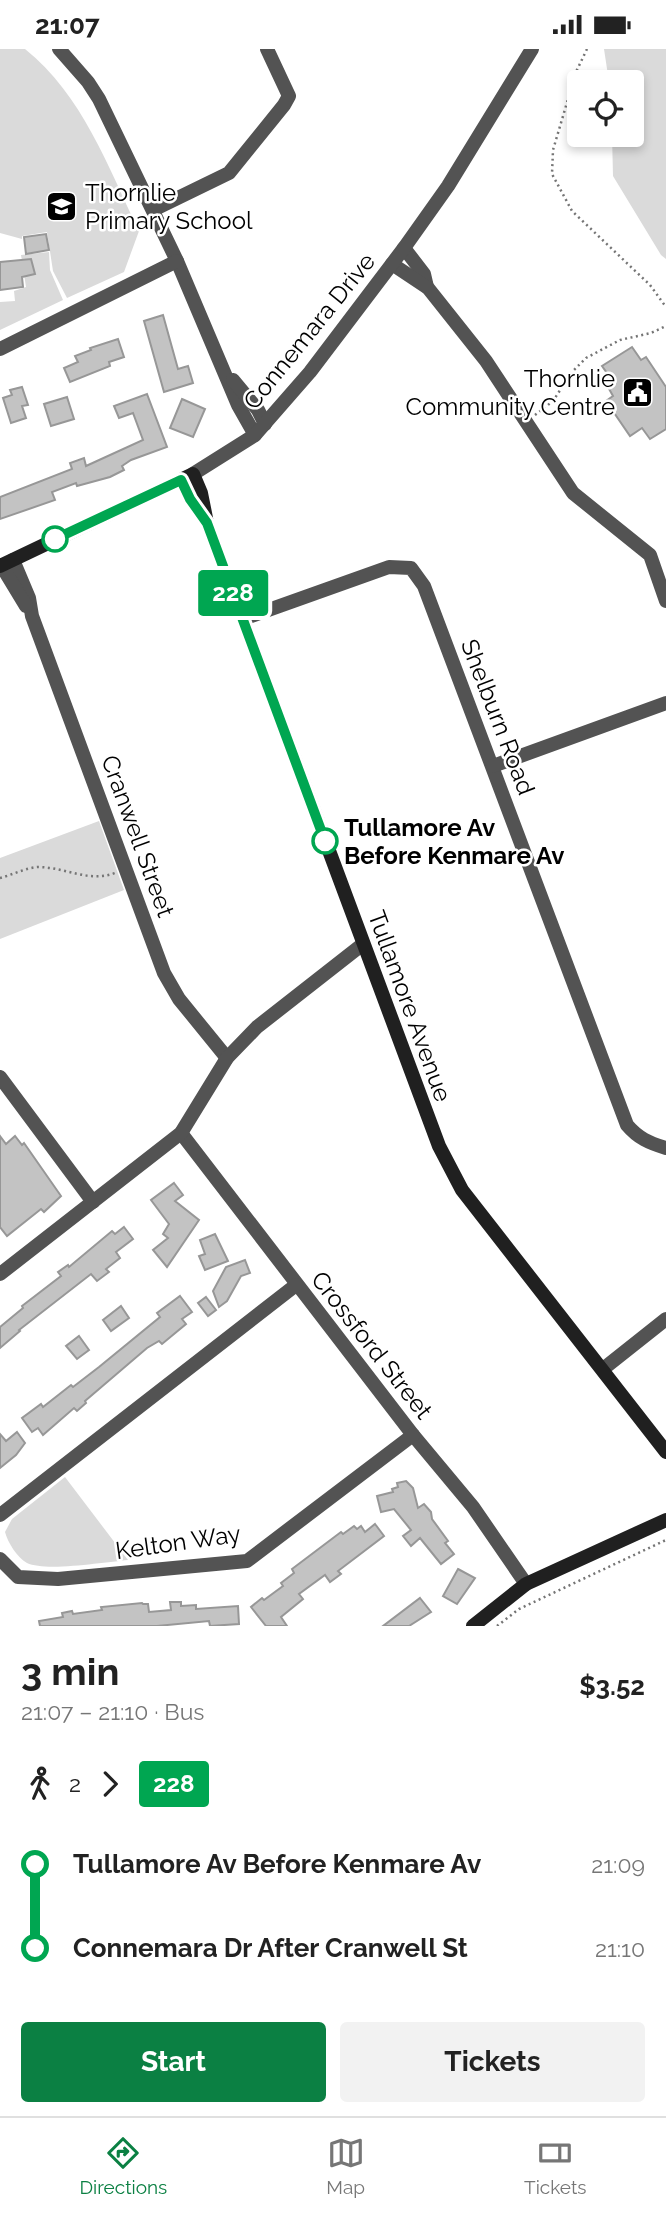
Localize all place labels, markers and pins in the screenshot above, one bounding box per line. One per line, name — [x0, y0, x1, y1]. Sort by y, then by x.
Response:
place label: Thornlie Primary School — [85, 178, 253, 235]
school or university icon: Thornlie Primary School — [45, 189, 79, 223]
place label: Thornlie Community Centre — [406, 364, 615, 421]
public building icon: Thornlie Community Centre — [621, 375, 655, 409]
unlabelled marker — [42, 526, 68, 552]
place label: Tullamore Av Before Kenmare Av — [344, 813, 564, 870]
marker: Tullamore Av Before Kenmare Av — [312, 828, 338, 854]

